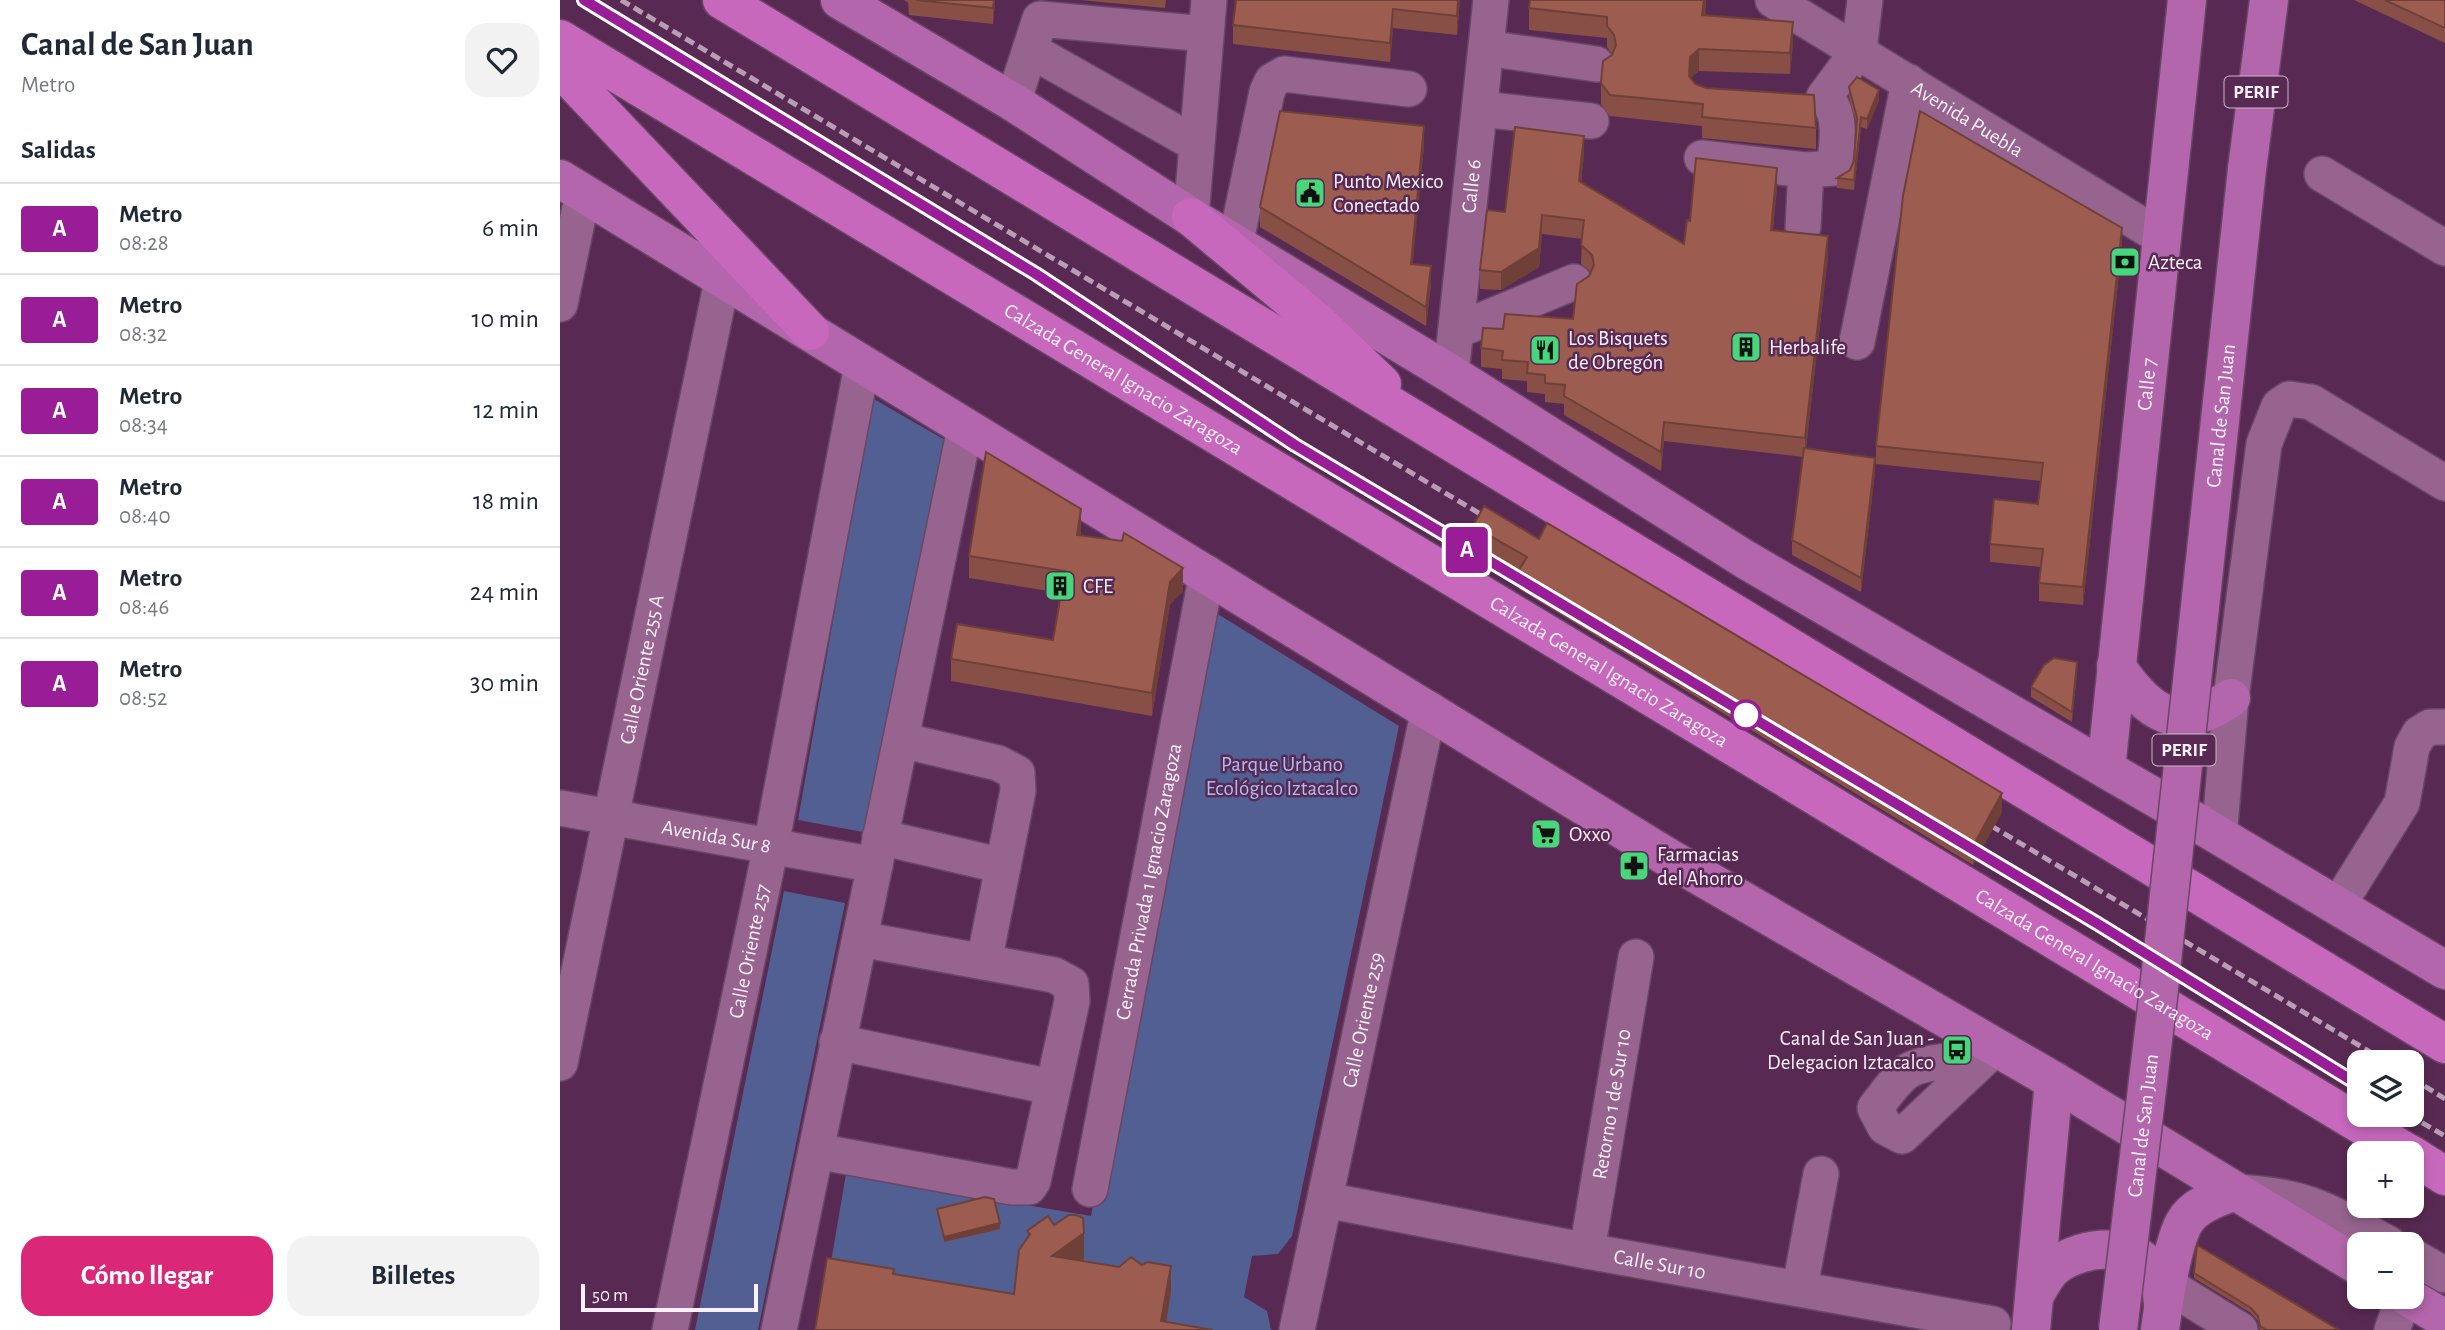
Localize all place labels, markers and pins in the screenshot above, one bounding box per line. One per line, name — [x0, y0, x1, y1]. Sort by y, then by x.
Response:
place label: Punto Mexico Conectado — [1333, 171, 1444, 216]
public building icon: Punto Mexico Conectado — [1293, 176, 1327, 210]
bank icon: Azteca — [2108, 245, 2142, 279]
place label: Azteca — [2148, 252, 2203, 273]
place label: Los Bisquets de Obregón — [1568, 328, 1668, 373]
building icon: Herbalife — [1729, 330, 1763, 364]
restaurant icon: Los Bisquets de Obregón — [1528, 333, 1562, 367]
place label: Herbalife — [1769, 337, 1846, 358]
building icon: CFE — [1043, 569, 1077, 603]
place label: CFE — [1083, 576, 1113, 597]
unlabelled marker — [1731, 700, 1761, 730]
supermarket icon: Oxxo — [1529, 817, 1563, 851]
place label: Oxxo — [1569, 824, 1611, 845]
place label: Farmacias del Ahorro — [1657, 844, 1743, 889]
pharmacy icon: Farmacias del Ahorro — [1617, 849, 1651, 883]
place label: Canal de San Juan - Delegacion Iztacalco — [1767, 1028, 1934, 1073]
bus stop icon: Canal de San Juan - Delegacion Iztacalco — [1940, 1033, 1974, 1067]

